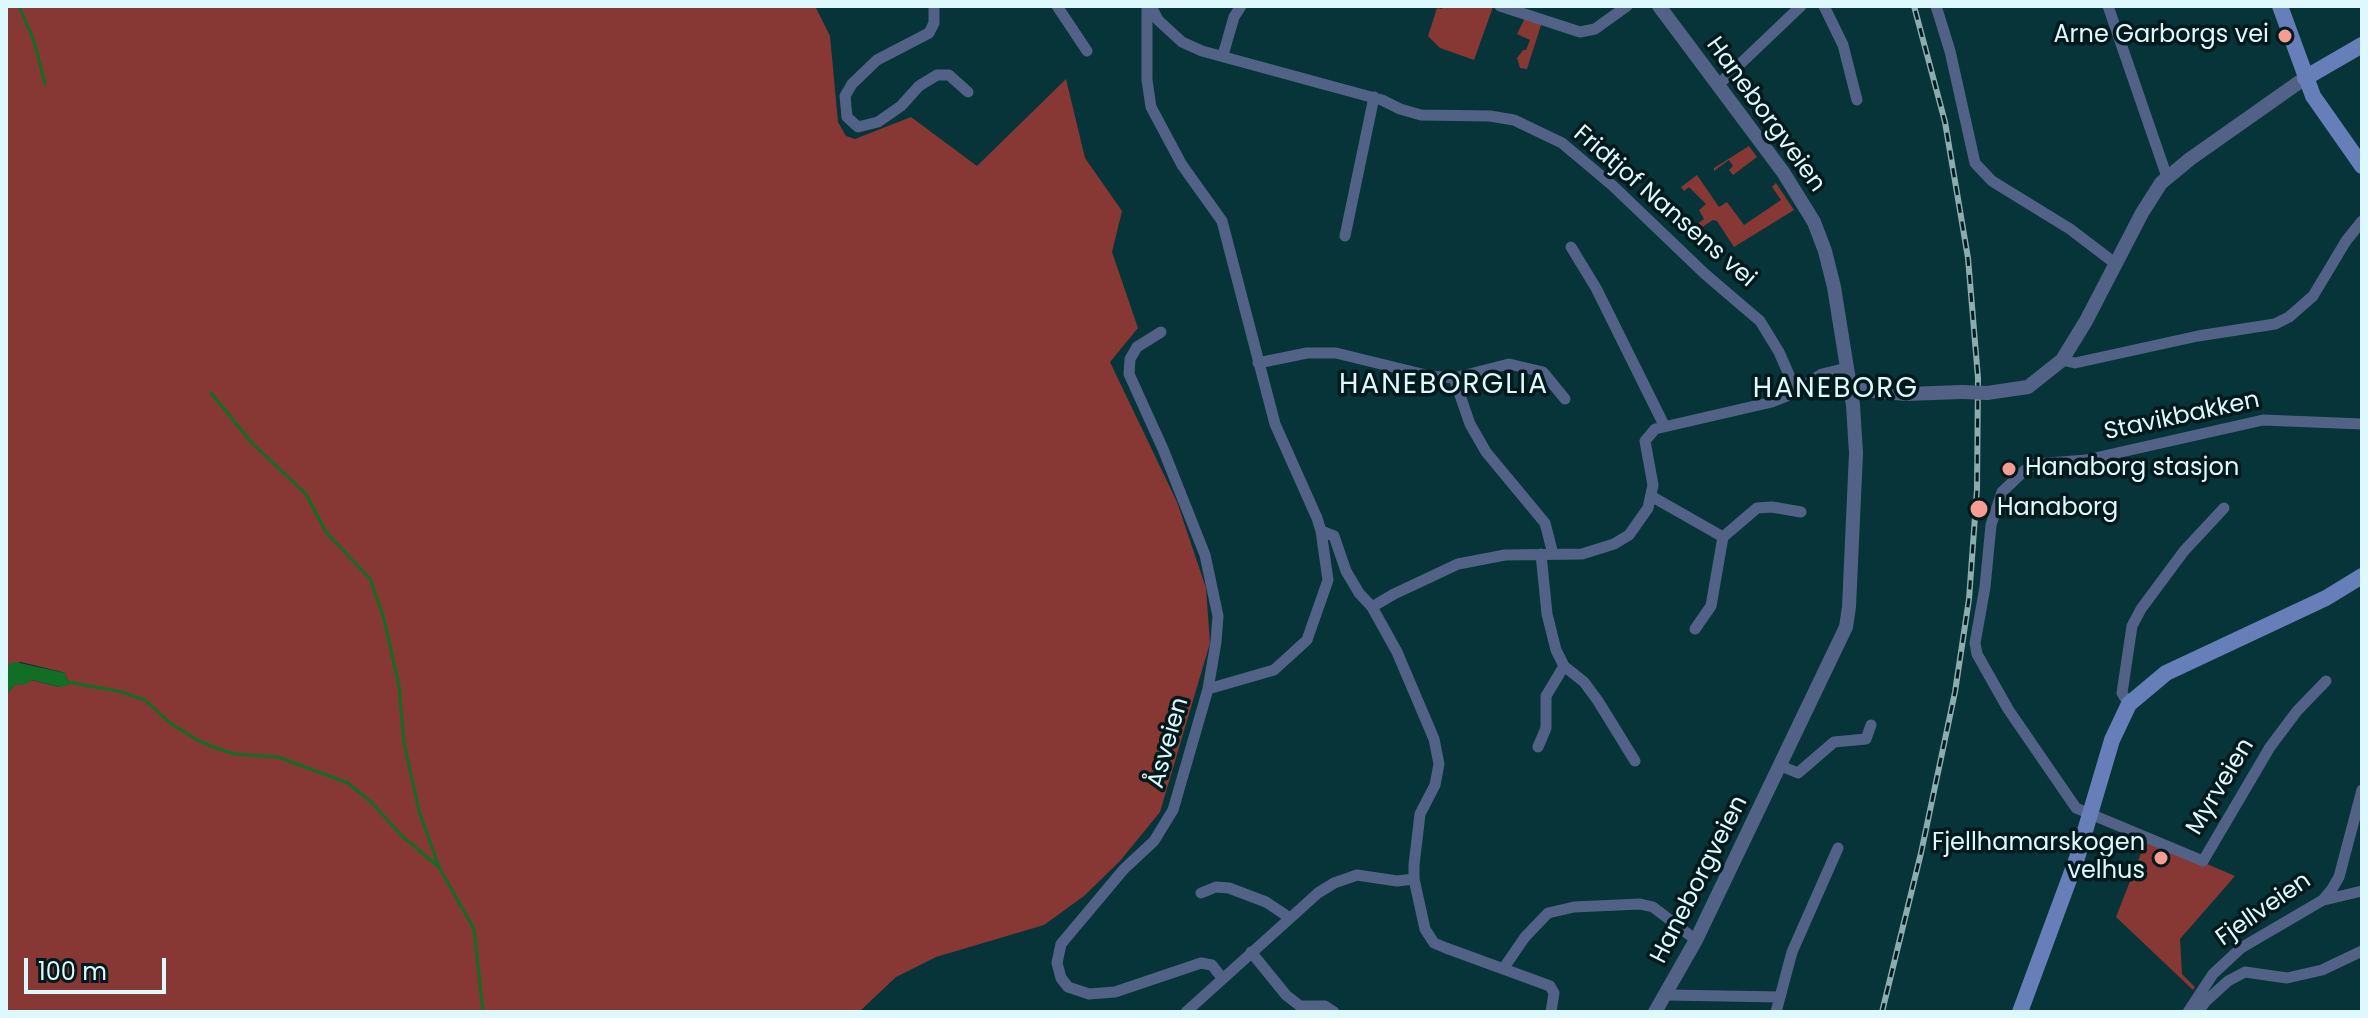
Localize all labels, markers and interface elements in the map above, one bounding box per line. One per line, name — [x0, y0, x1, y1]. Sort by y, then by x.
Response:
place label: Arne Garborgs vei — [2053, 22, 2269, 50]
marker: Arne Garborgs vei — [2276, 27, 2294, 45]
street label: Haneborgveien — [1699, 32, 1831, 198]
street label: Fridtjof Nansens vei — [1567, 120, 1761, 294]
district label: HANEBORGLIA — [1339, 369, 1549, 403]
district label: HANEBORG — [1753, 373, 1919, 407]
street label: Stavikbakken — [2102, 386, 2262, 448]
place label: Hanaborg stasjon — [2025, 455, 2239, 483]
marker: Hanaborg stasjon — [2000, 460, 2018, 478]
place label: Hanaborg — [1997, 495, 2118, 523]
marker: Hanaborg — [1968, 498, 1990, 520]
street label: Åsveien — [1142, 694, 1196, 792]
street label: Myrveien — [2181, 733, 2261, 841]
street label: Haneborgveien — [1645, 791, 1755, 969]
place label: Fjellhamarskogen velhus — [1932, 830, 2145, 886]
marker: Fjellhamarskogen velhus — [2152, 849, 2170, 867]
street label: Fjellveien — [2211, 867, 2317, 953]
scale bar — [28, 942, 170, 992]
text: 100 m — [38, 955, 107, 988]

